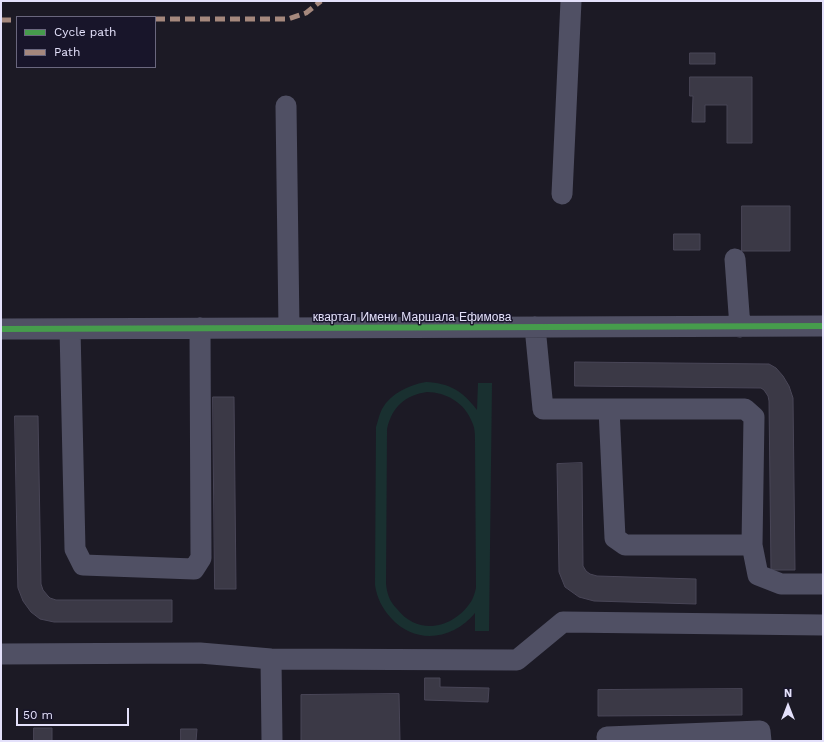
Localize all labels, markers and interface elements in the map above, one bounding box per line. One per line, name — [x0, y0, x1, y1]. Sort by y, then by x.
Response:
legend — [16, 16, 156, 68]
text: Cycle path — [54, 25, 116, 39]
text: Path — [54, 45, 80, 59]
street label: квартал Имени Маршала Ефимова — [313, 310, 511, 324]
north arrow — [768, 686, 808, 726]
text: N — [784, 687, 792, 700]
scale bar — [18, 700, 131, 726]
text: 50 m — [23, 708, 53, 722]

